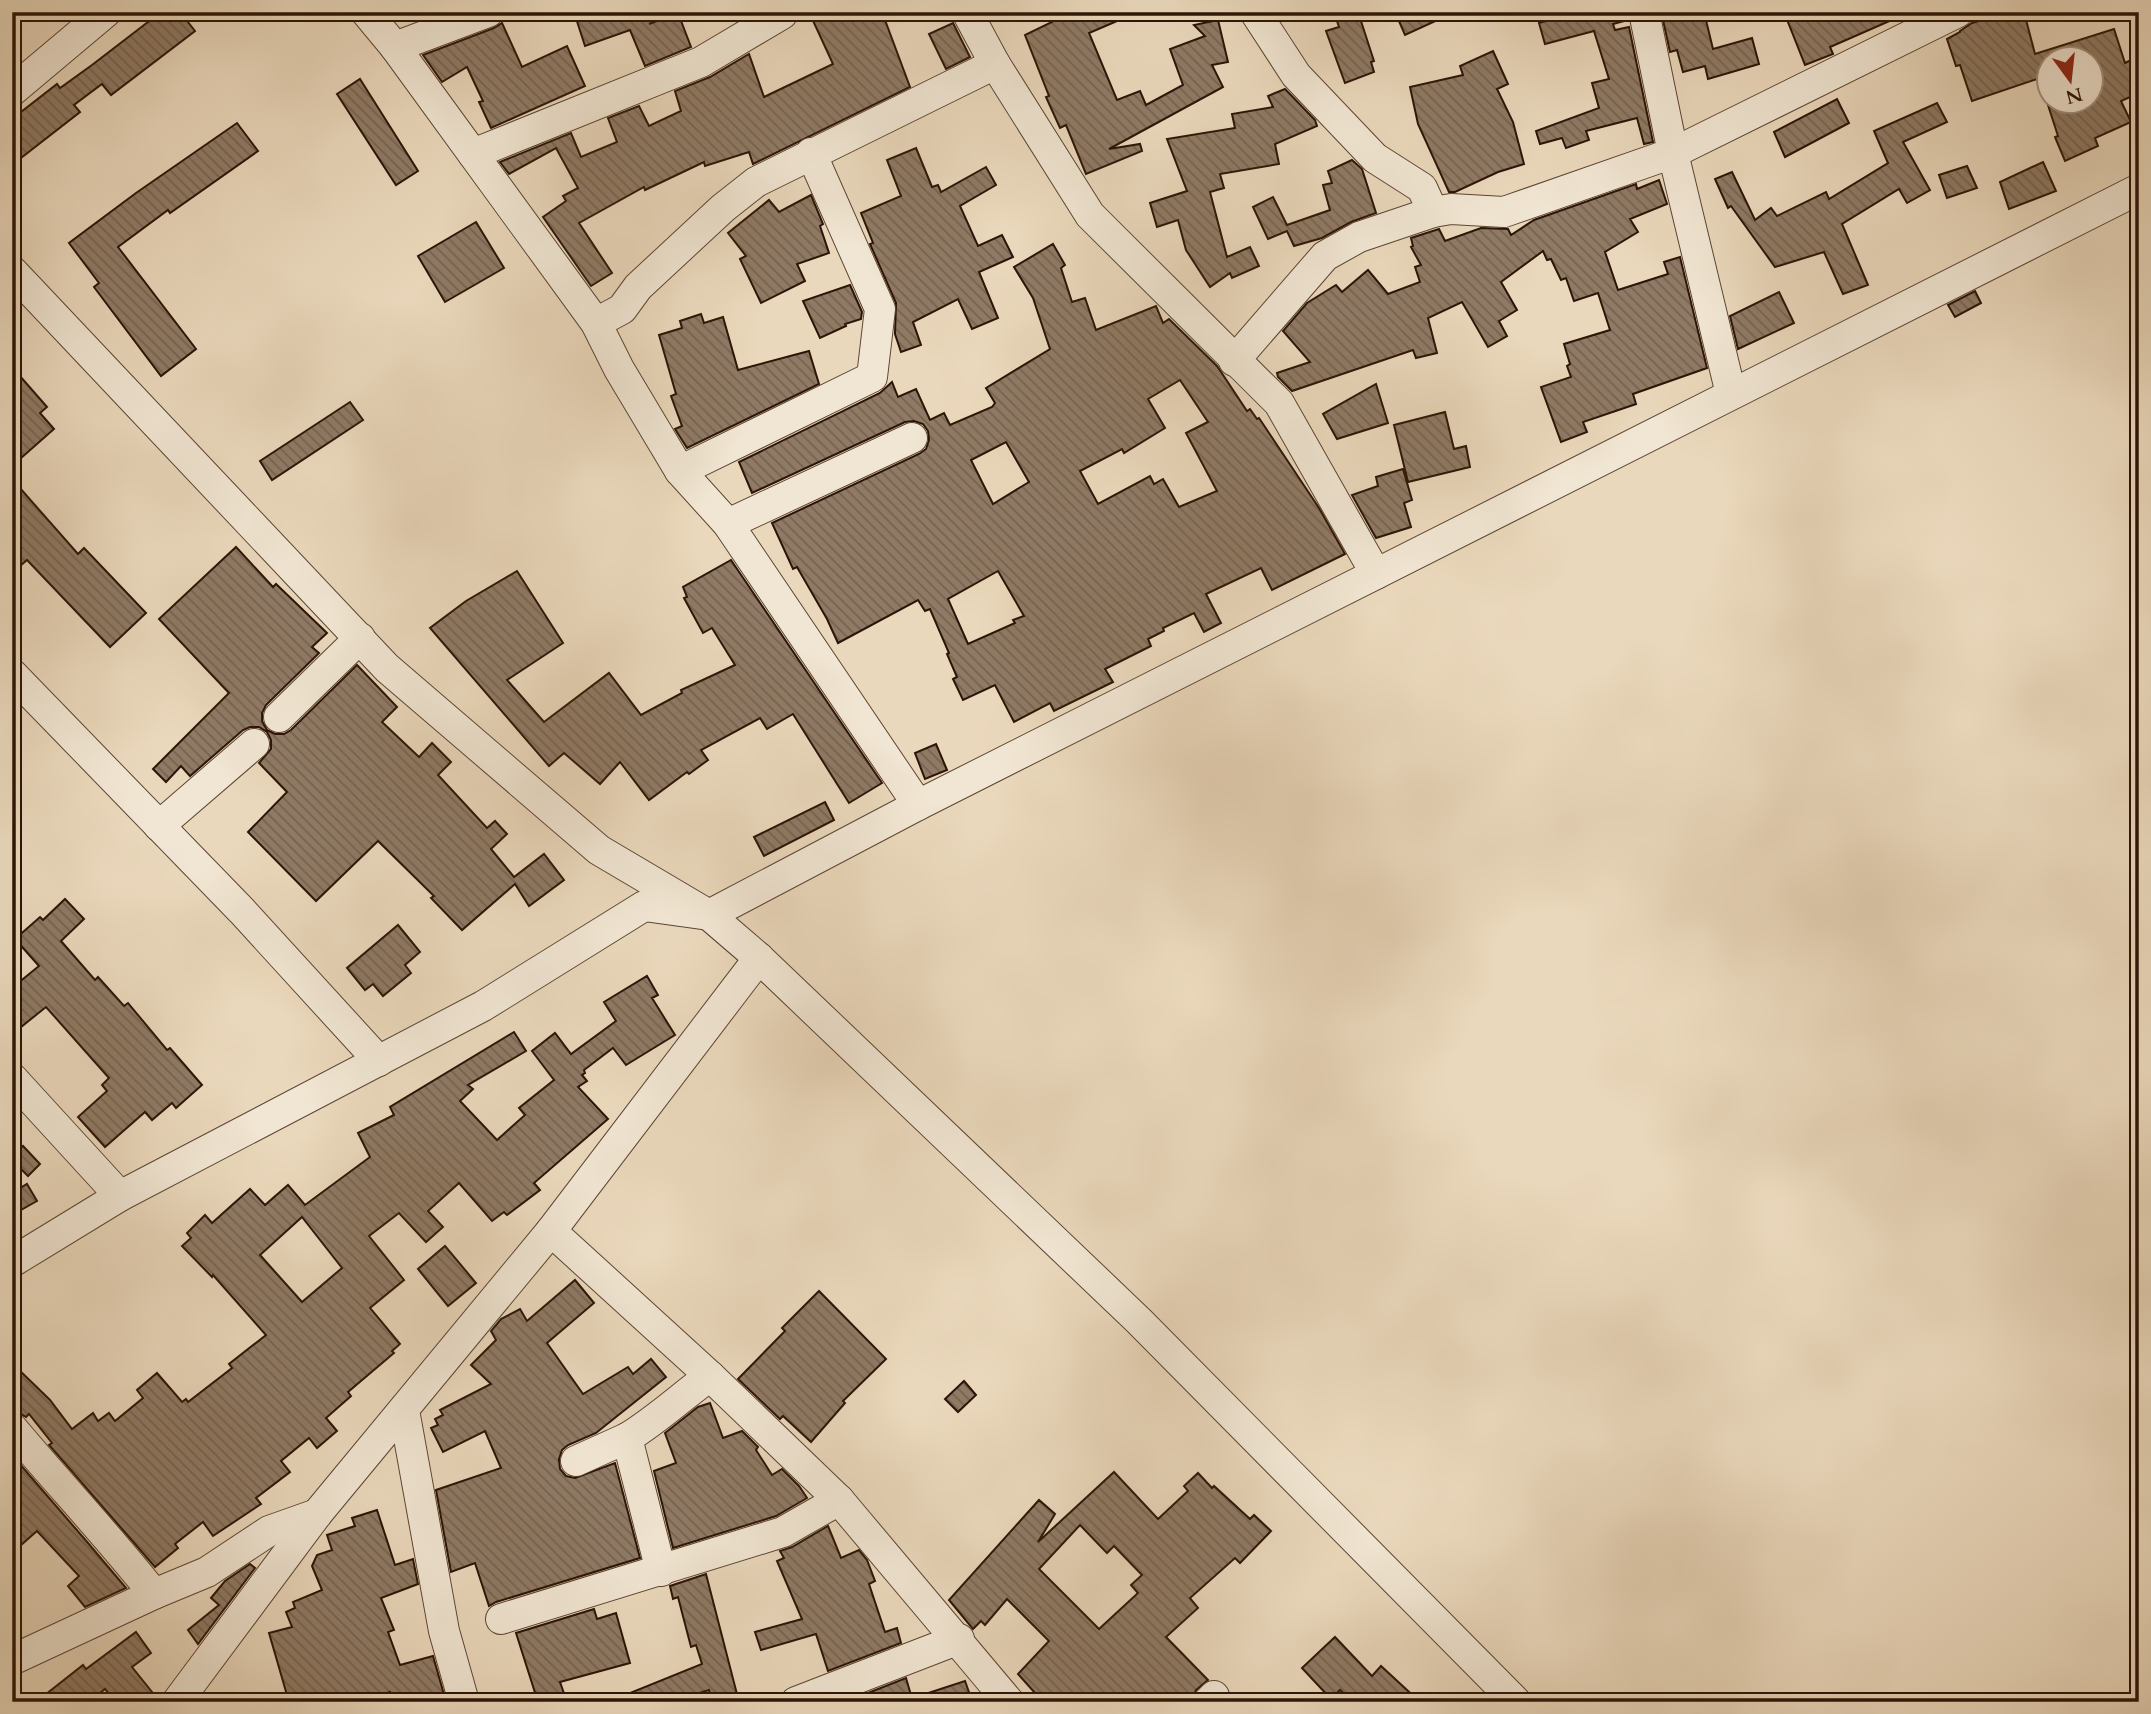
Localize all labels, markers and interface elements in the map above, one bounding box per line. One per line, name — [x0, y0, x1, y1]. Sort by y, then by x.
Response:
north arrow — [2036, 46, 2106, 116]
text: N — [2062, 81, 2085, 110]

